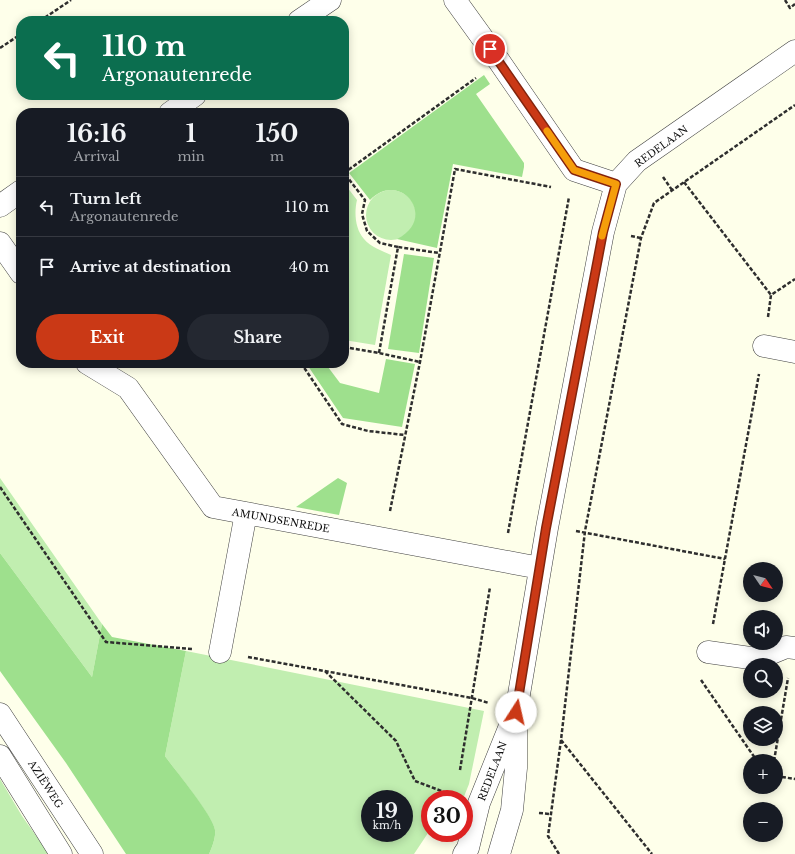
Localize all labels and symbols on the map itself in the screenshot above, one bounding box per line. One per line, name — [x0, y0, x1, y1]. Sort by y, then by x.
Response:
pin — [473, 32, 507, 66]
street label: REDELAAN — [632, 123, 691, 170]
street label: AMUNDSENREDE — [230, 505, 331, 535]
north arrow — [743, 562, 783, 602]
position arrow — [495, 691, 537, 733]
street label: REDELAAN — [475, 740, 510, 803]
street label: AZIËWEG — [25, 756, 67, 811]
speed limit sign: 30 — [421, 790, 473, 842]

